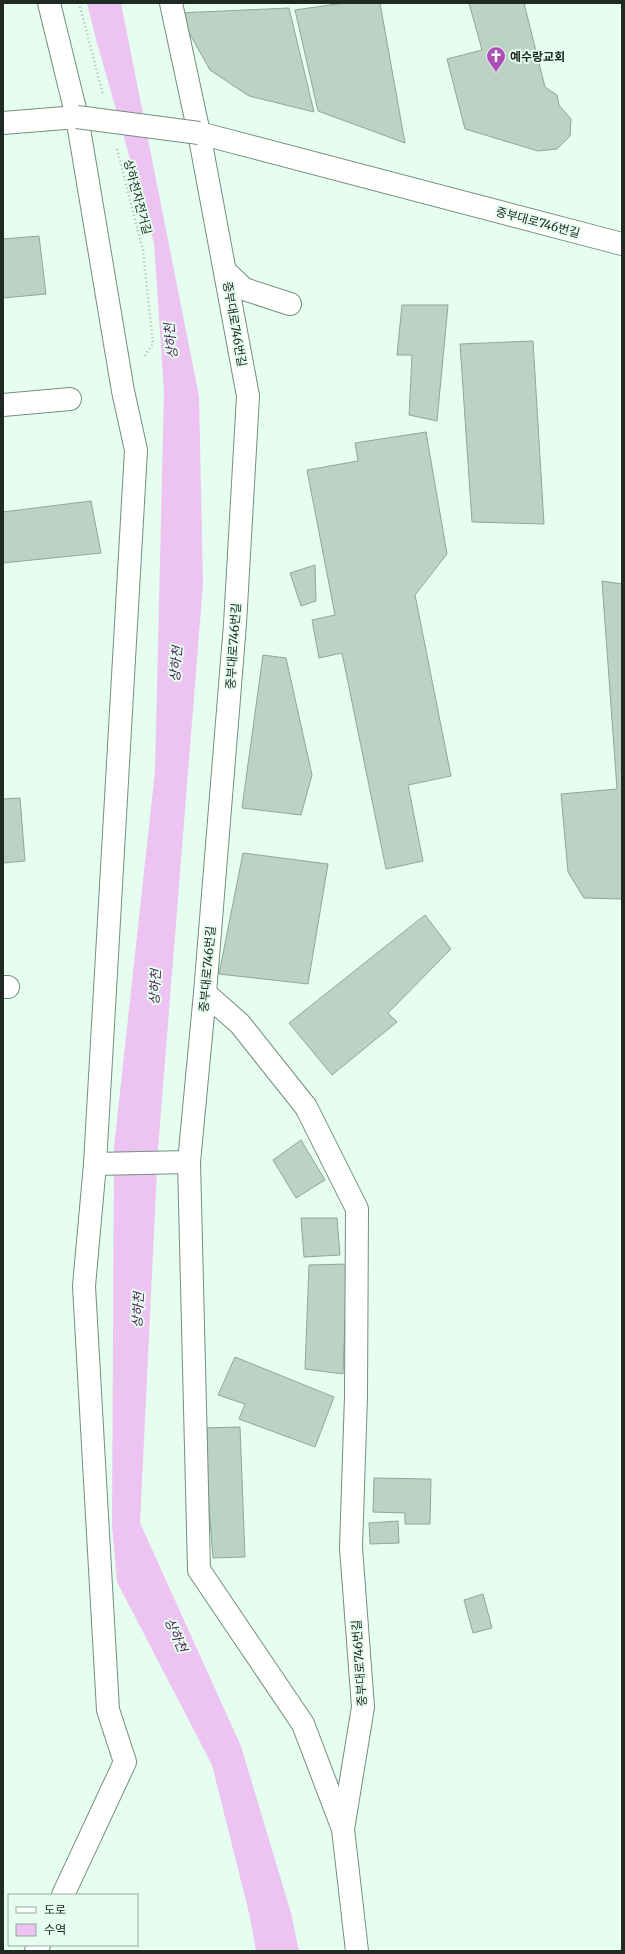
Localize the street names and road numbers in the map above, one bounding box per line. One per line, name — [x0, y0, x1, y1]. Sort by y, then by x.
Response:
street label: 상하천자전거길 — [121, 158, 155, 236]
street label: 중부대로746번길 — [494, 204, 582, 240]
street label: 중부대로746번길 — [220, 280, 250, 368]
street label: 중부대로746번길 — [222, 602, 244, 690]
street label: 중부대로746번길 — [196, 925, 218, 1013]
street label: 중부대로746번길 — [348, 1619, 370, 1707]

